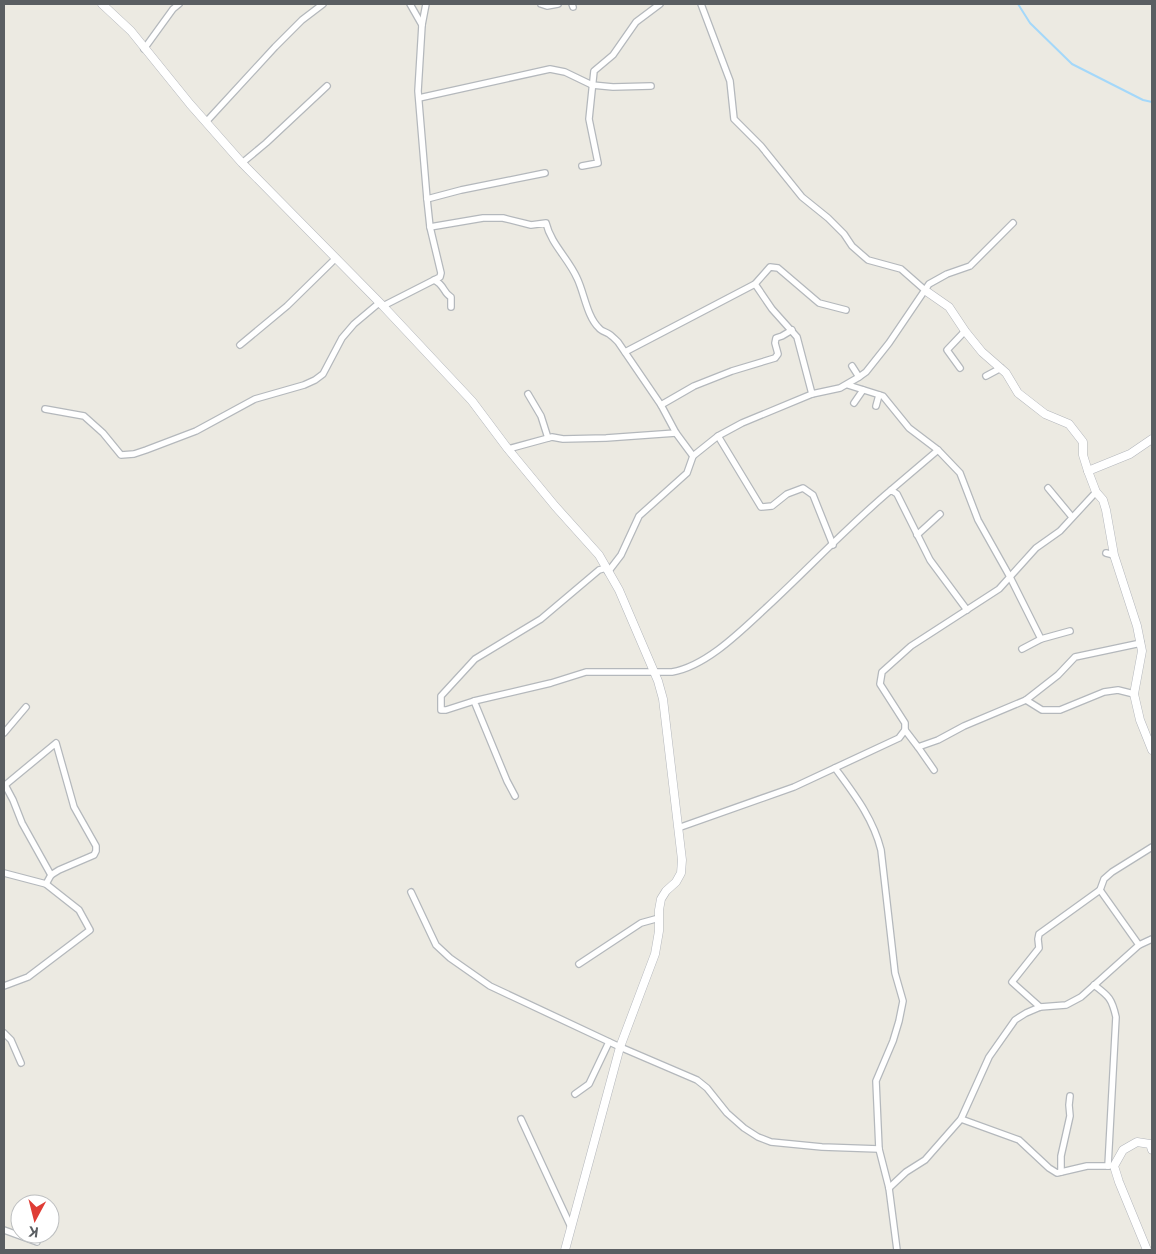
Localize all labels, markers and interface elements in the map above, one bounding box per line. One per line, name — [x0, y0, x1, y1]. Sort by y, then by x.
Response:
north arrow — [10, 1194, 60, 1244]
text: K — [27, 1223, 39, 1241]

